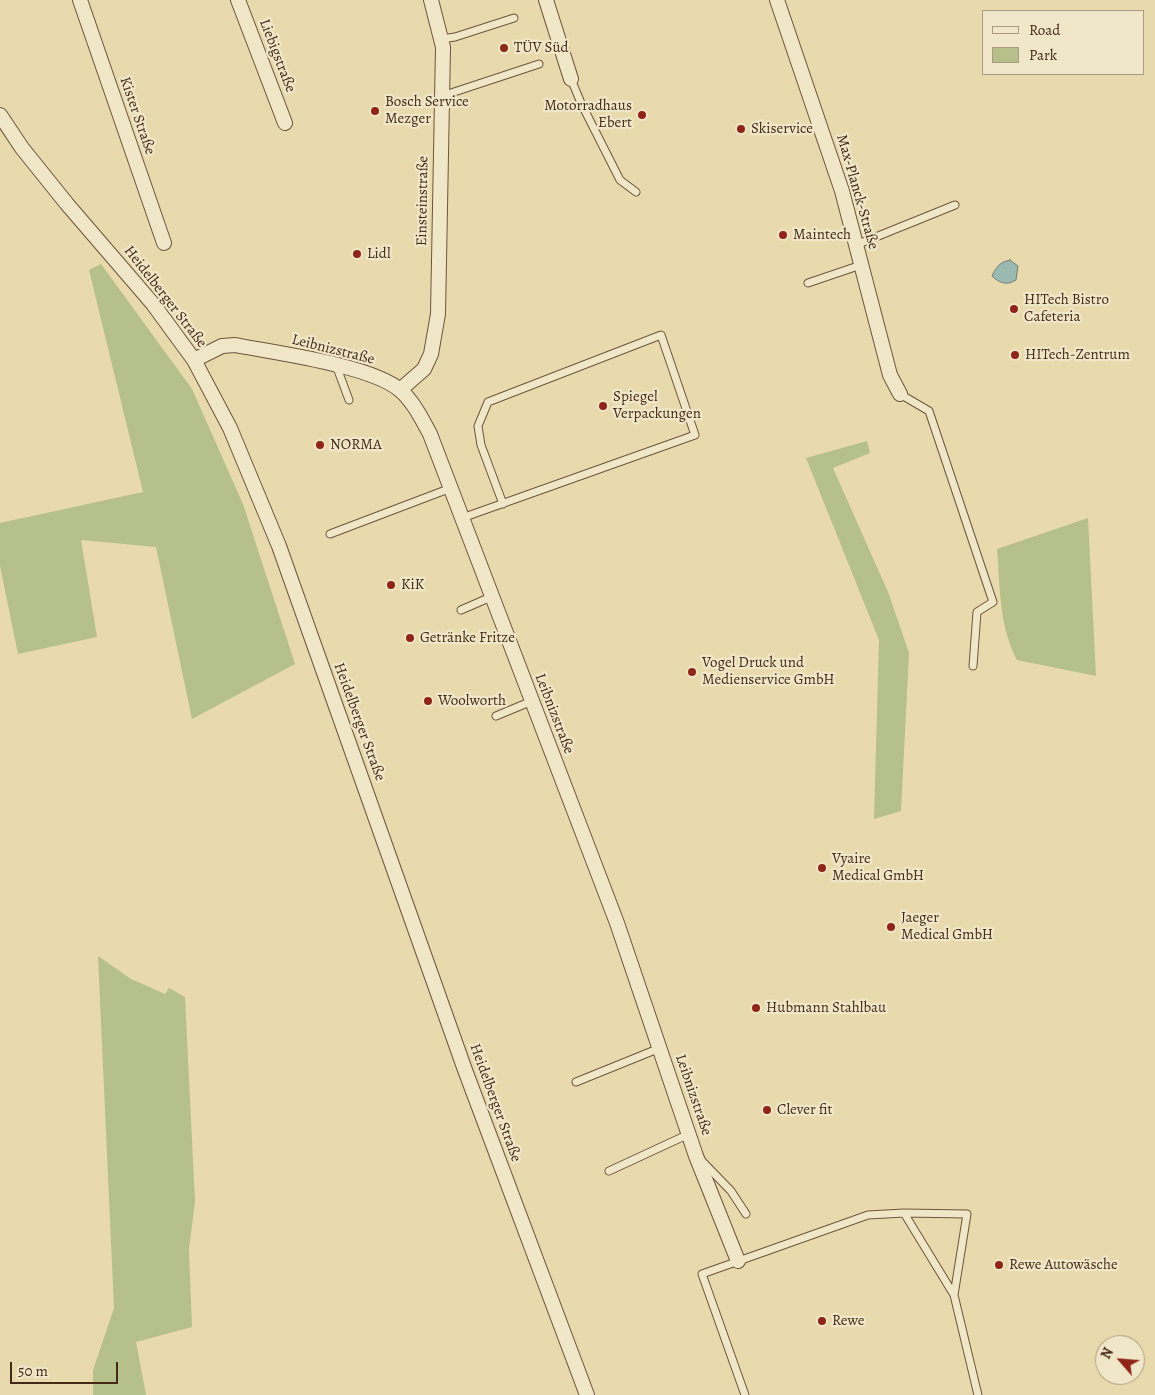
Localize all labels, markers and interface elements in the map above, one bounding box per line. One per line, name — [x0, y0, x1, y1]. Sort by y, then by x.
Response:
legend — [982, 10, 1145, 75]
street label: Liebigstraße — [255, 17, 299, 95]
text: Road — [1029, 20, 1060, 40]
place label: TÜV Süd — [514, 39, 569, 57]
marker: TÜV Süd — [498, 42, 510, 54]
text: Park — [1029, 45, 1057, 65]
street label: Kister Straße — [115, 75, 159, 157]
place label: Bosch Service Mezger — [385, 93, 469, 128]
place label: Motorradhaus Ebert — [544, 97, 632, 132]
marker: Bosch Service Mezger — [369, 105, 381, 117]
marker: Motorradhaus Ebert — [636, 109, 648, 121]
place label: Skiservice — [751, 120, 813, 138]
marker: Skiservice — [735, 123, 747, 135]
street label: Max-Planck-Straße — [832, 132, 882, 252]
street label: Einsteinstraße — [413, 156, 433, 246]
place label: Maintech — [793, 226, 851, 244]
marker: Maintech — [777, 229, 789, 241]
street label: Heidelberger Straße — [120, 242, 210, 352]
place label: Lidl — [367, 245, 391, 263]
marker: Lidl — [351, 248, 363, 260]
place label: HITech Bistro Cafeteria — [1024, 291, 1109, 326]
marker: HITech Bistro Cafeteria — [1008, 303, 1020, 315]
street label: Leibnizstraße — [290, 331, 376, 369]
place label: HITech-Zentrum — [1025, 346, 1130, 364]
marker: HITech-Zentrum — [1009, 349, 1021, 361]
place label: Spiegel Verpackungen — [613, 388, 701, 423]
marker: Spiegel Verpackungen — [597, 400, 609, 412]
place label: NORMA — [330, 436, 382, 454]
marker: NORMA — [314, 439, 326, 451]
place label: KiK — [401, 576, 424, 594]
marker: KiK — [385, 579, 397, 591]
place label: Getränke Fritze — [420, 629, 515, 647]
marker: Getränke Fritze — [404, 632, 416, 644]
place label: Vogel Druck und Medienservice GmbH — [702, 654, 835, 689]
street label: Heidelberger Straße — [329, 660, 389, 784]
marker: Vogel Druck und Medienservice GmbH — [686, 666, 698, 678]
street label: Leibnizstraße — [530, 671, 578, 757]
place label: Woolworth — [438, 692, 506, 710]
marker: Woolworth — [422, 695, 434, 707]
place label: Vyaire Medical GmbH — [832, 850, 924, 885]
marker: Vyaire Medical GmbH — [816, 862, 828, 874]
place label: Jaeger Medical GmbH — [901, 909, 993, 944]
marker: Jaeger Medical GmbH — [885, 921, 897, 933]
place label: Hubmann Stahlbau — [766, 999, 886, 1017]
marker: Hubmann Stahlbau — [750, 1002, 762, 1014]
street label: Heidelberger Straße — [465, 1041, 525, 1165]
street label: Leibnizstraße — [671, 1052, 715, 1138]
place label: Clever fit — [777, 1101, 832, 1119]
marker: Clever fit — [761, 1104, 773, 1116]
place label: Rewe Autowäsche — [1009, 1256, 1118, 1274]
marker: Rewe Autowäsche — [993, 1259, 1005, 1271]
place label: Rewe — [832, 1312, 864, 1330]
marker: Rewe — [816, 1315, 828, 1327]
north arrow — [1095, 1335, 1145, 1385]
text: N — [1096, 1345, 1118, 1362]
scale bar — [12, 1352, 120, 1384]
text: 50 m — [18, 1361, 48, 1381]

